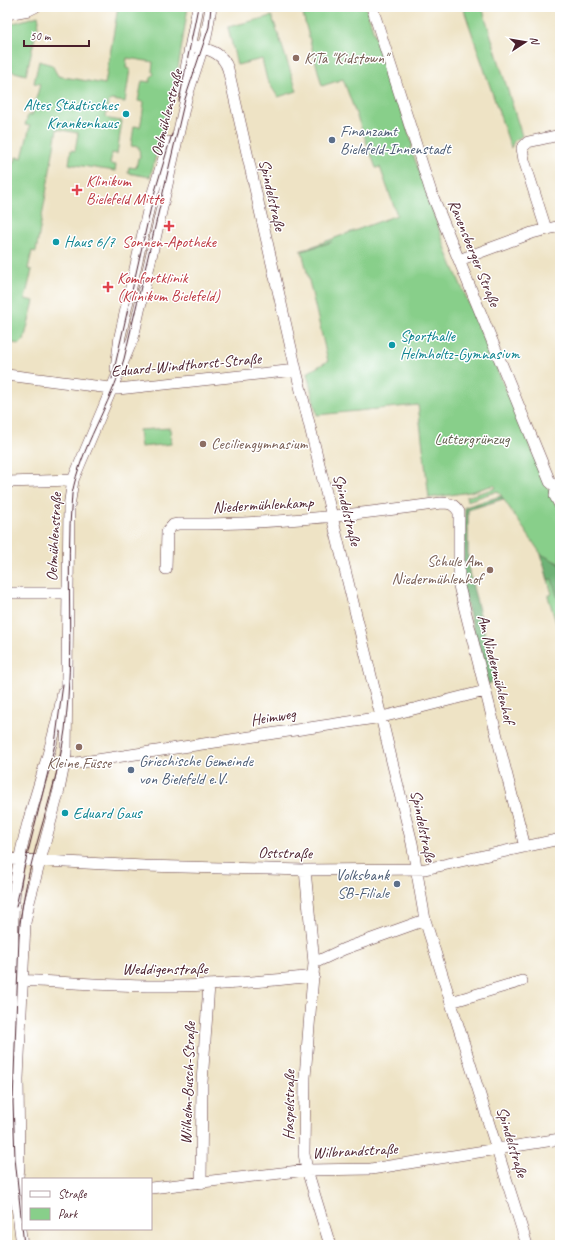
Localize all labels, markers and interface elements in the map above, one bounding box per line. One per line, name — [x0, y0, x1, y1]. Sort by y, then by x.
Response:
scale bar — [24, 22, 89, 48]
north arrow — [505, 22, 545, 62]
text: 50 m — [30, 28, 52, 44]
text: N — [527, 35, 543, 47]
place label: KiTa "Kidstown" — [304, 48, 391, 68]
marker: KiTa "Kidstown" — [291, 53, 301, 63]
street label: Oelmühlenstraße — [147, 66, 188, 158]
place label: Altes Städtisches Krankenhaus — [23, 95, 120, 133]
marker: Altes Städtisches Krankenhaus — [121, 109, 131, 119]
place label: Finanzamt Bielefeld-Innenstadt — [340, 121, 452, 159]
marker: Finanzamt Bielefeld-Innenstadt — [327, 135, 337, 145]
street label: Spindelstraße — [254, 157, 290, 234]
place label: Klinikum Bielefeld Mitte — [86, 171, 165, 209]
marker: Klinikum Bielefeld Mitte — [71, 184, 83, 196]
street label: Ravensberger Straße — [443, 197, 505, 311]
marker: Sonnen-Apotheke — [164, 221, 174, 231]
place label: Haus 6/7 — [64, 232, 116, 252]
place label: Sonnen-Apotheke — [122, 232, 218, 252]
marker: Haus 6/7 — [51, 237, 61, 247]
place label: Komfortklinik (Klinikum Bielefeld) — [117, 268, 220, 306]
marker: Komfortklinik (Klinikum Bielefeld) — [102, 281, 114, 293]
place label: Sporthalle Helmholtz-Gymnasium — [400, 326, 521, 364]
marker: Sporthalle Helmholtz-Gymnasium — [387, 340, 397, 350]
street label: Eduard-Windthorst-Straße — [110, 348, 264, 382]
park label: Luttergrünzug — [435, 429, 511, 449]
place label: Ceciliengymnasium — [211, 434, 309, 454]
marker: Ceciliengymnasium — [198, 439, 208, 449]
street label: Spindelstraße — [328, 472, 366, 550]
street label: Oelmühlenstraße — [42, 490, 66, 582]
street label: Niedermühlenkamp — [212, 492, 315, 518]
place label: Schule Am Niedermühlenhof — [392, 551, 485, 589]
marker: Schule Am Niedermühlenhof — [485, 565, 495, 575]
street label: Am Niedermühlenhof — [473, 613, 520, 729]
street label: Heimweg — [249, 703, 298, 730]
marker: Kleine Füsse — [74, 742, 84, 752]
place label: Griechische Gemeinde von Bielefeld e.V. — [139, 751, 255, 789]
place label: Kleine Füsse — [47, 753, 113, 773]
marker: Griechische Gemeinde von Bielefeld e.V. — [126, 765, 136, 775]
street label: Spindelstraße — [406, 788, 441, 865]
place label: Eduard Gaus — [73, 803, 143, 823]
marker: Eduard Gaus — [60, 808, 70, 818]
street label: Oststraße — [258, 843, 314, 864]
place label: Volksbank SB-Filiale — [336, 865, 391, 903]
marker: Volksbank SB-Filiale — [392, 879, 402, 889]
street label: Weddigenstraße — [122, 959, 210, 979]
street label: Wilhelm-Busch-Straße — [176, 1020, 200, 1145]
street label: Haspelstraße — [278, 1068, 300, 1140]
street label: Spindelstraße — [492, 1104, 533, 1181]
street label: Wilbrandstraße — [312, 1139, 400, 1163]
legend — [22, 1178, 152, 1230]
text: Straße — [58, 1186, 87, 1202]
text: Park — [58, 1206, 79, 1222]

